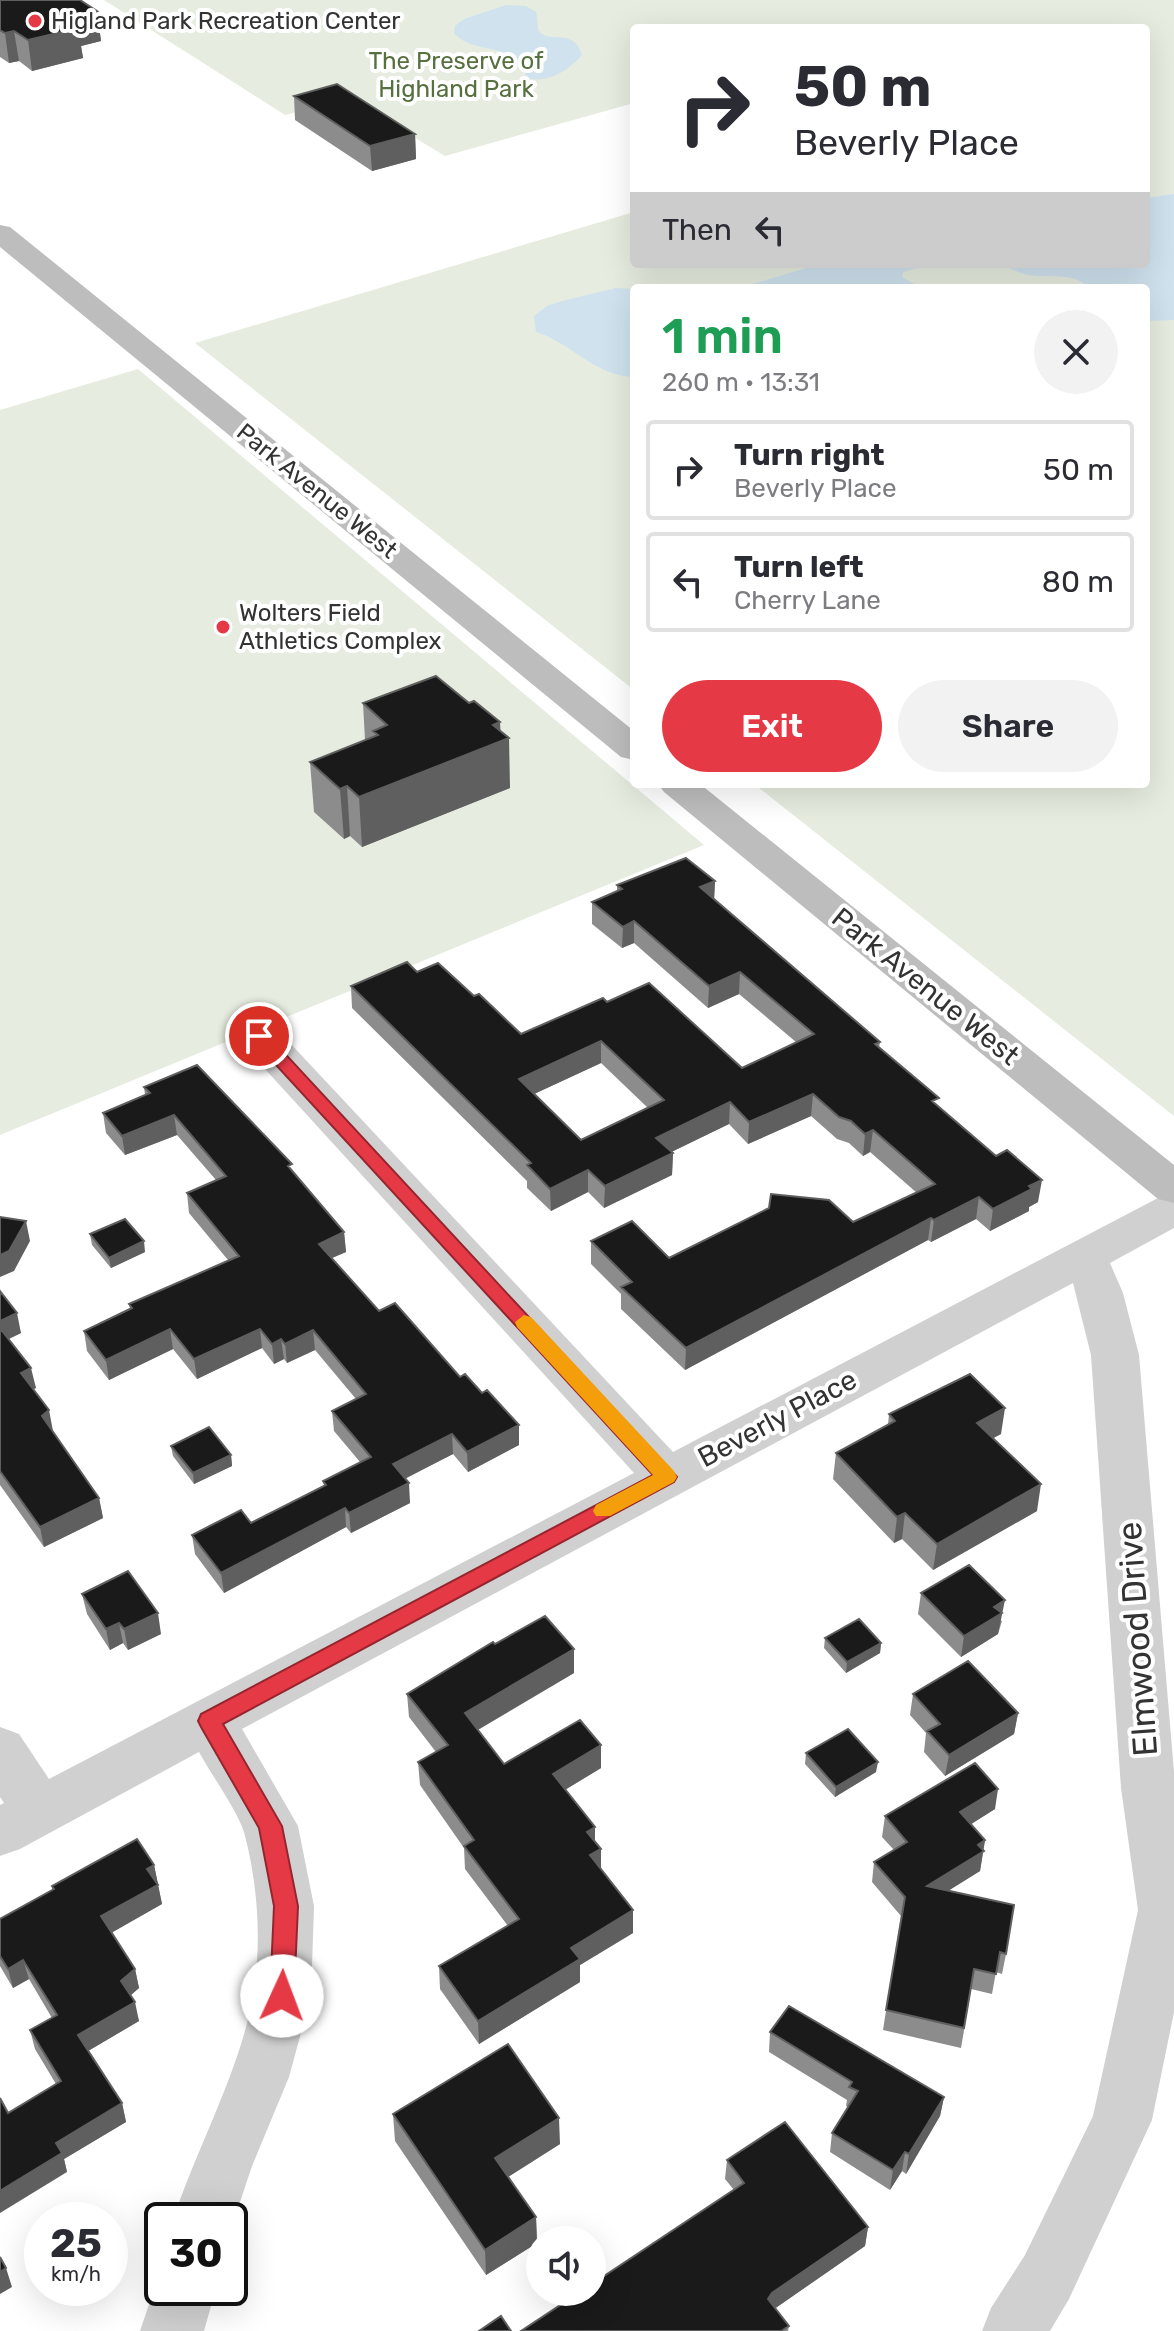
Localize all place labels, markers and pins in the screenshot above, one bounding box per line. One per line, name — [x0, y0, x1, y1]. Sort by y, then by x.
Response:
place label: Higland Park Recreation Center — [51, 7, 400, 35]
marker: Higland Park Recreation Center — [26, 12, 44, 30]
place label: Wolters Field Athletics Complex — [239, 599, 442, 655]
marker: Wolters Field Athletics Complex — [214, 618, 232, 636]
pin — [225, 1002, 293, 1070]

